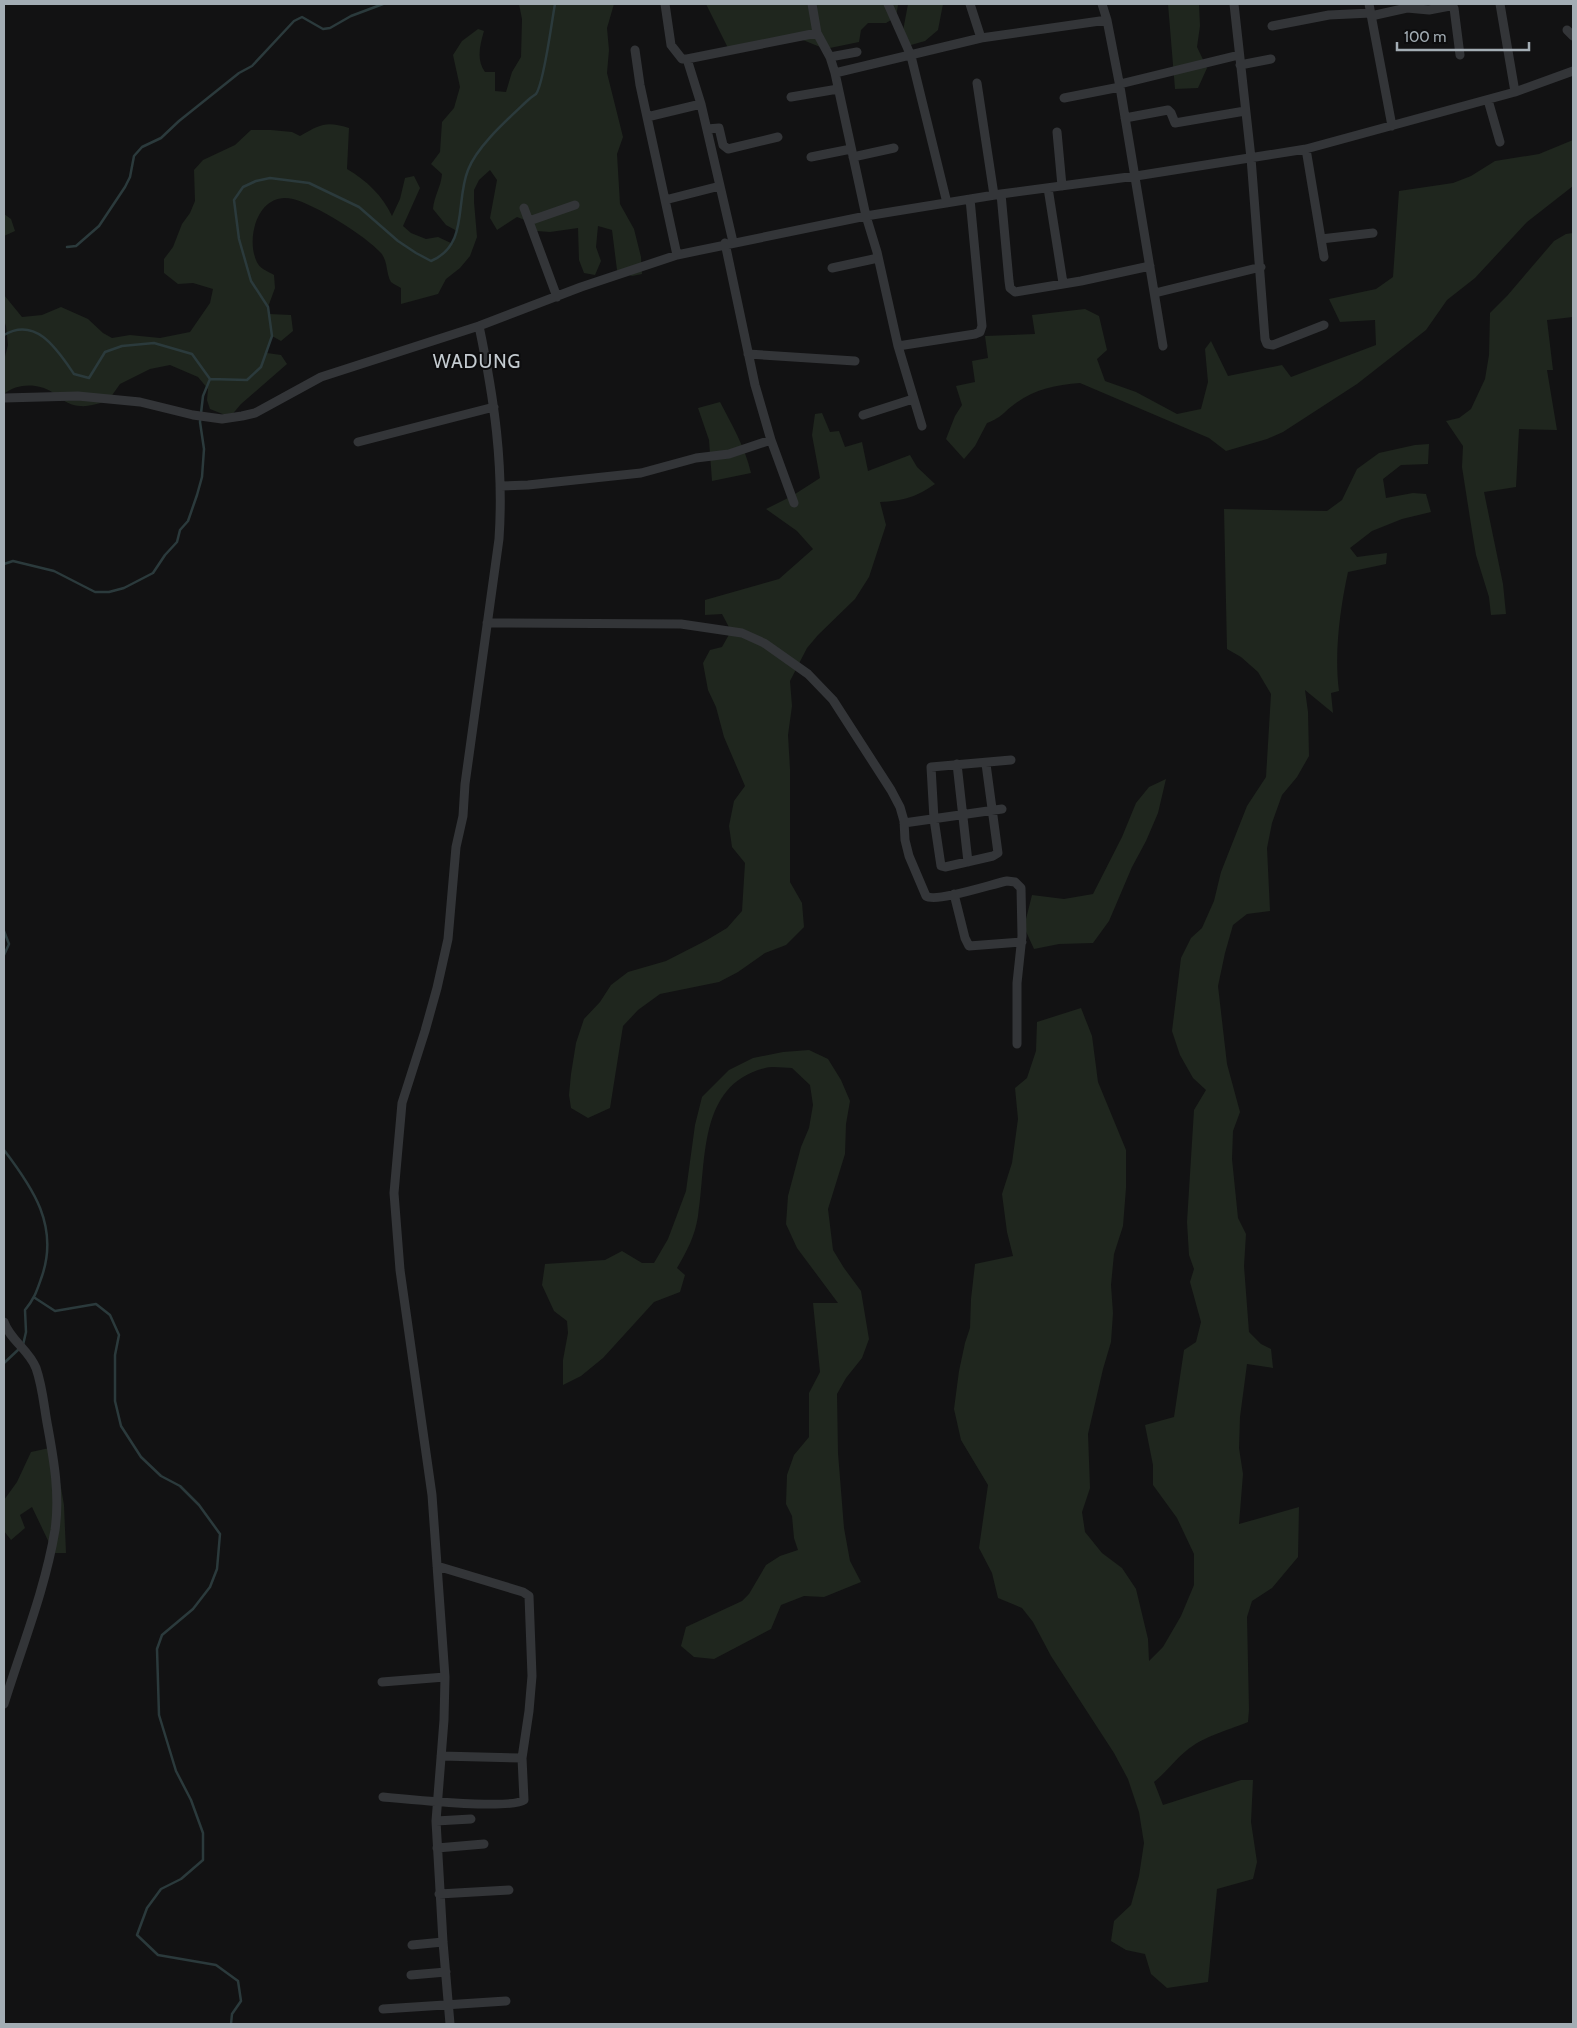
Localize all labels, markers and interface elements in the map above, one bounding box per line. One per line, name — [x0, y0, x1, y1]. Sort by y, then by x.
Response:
scale bar — [1397, 20, 1530, 52]
text: 100 m — [1404, 28, 1446, 46]
district label: WADUNG — [433, 350, 521, 373]

